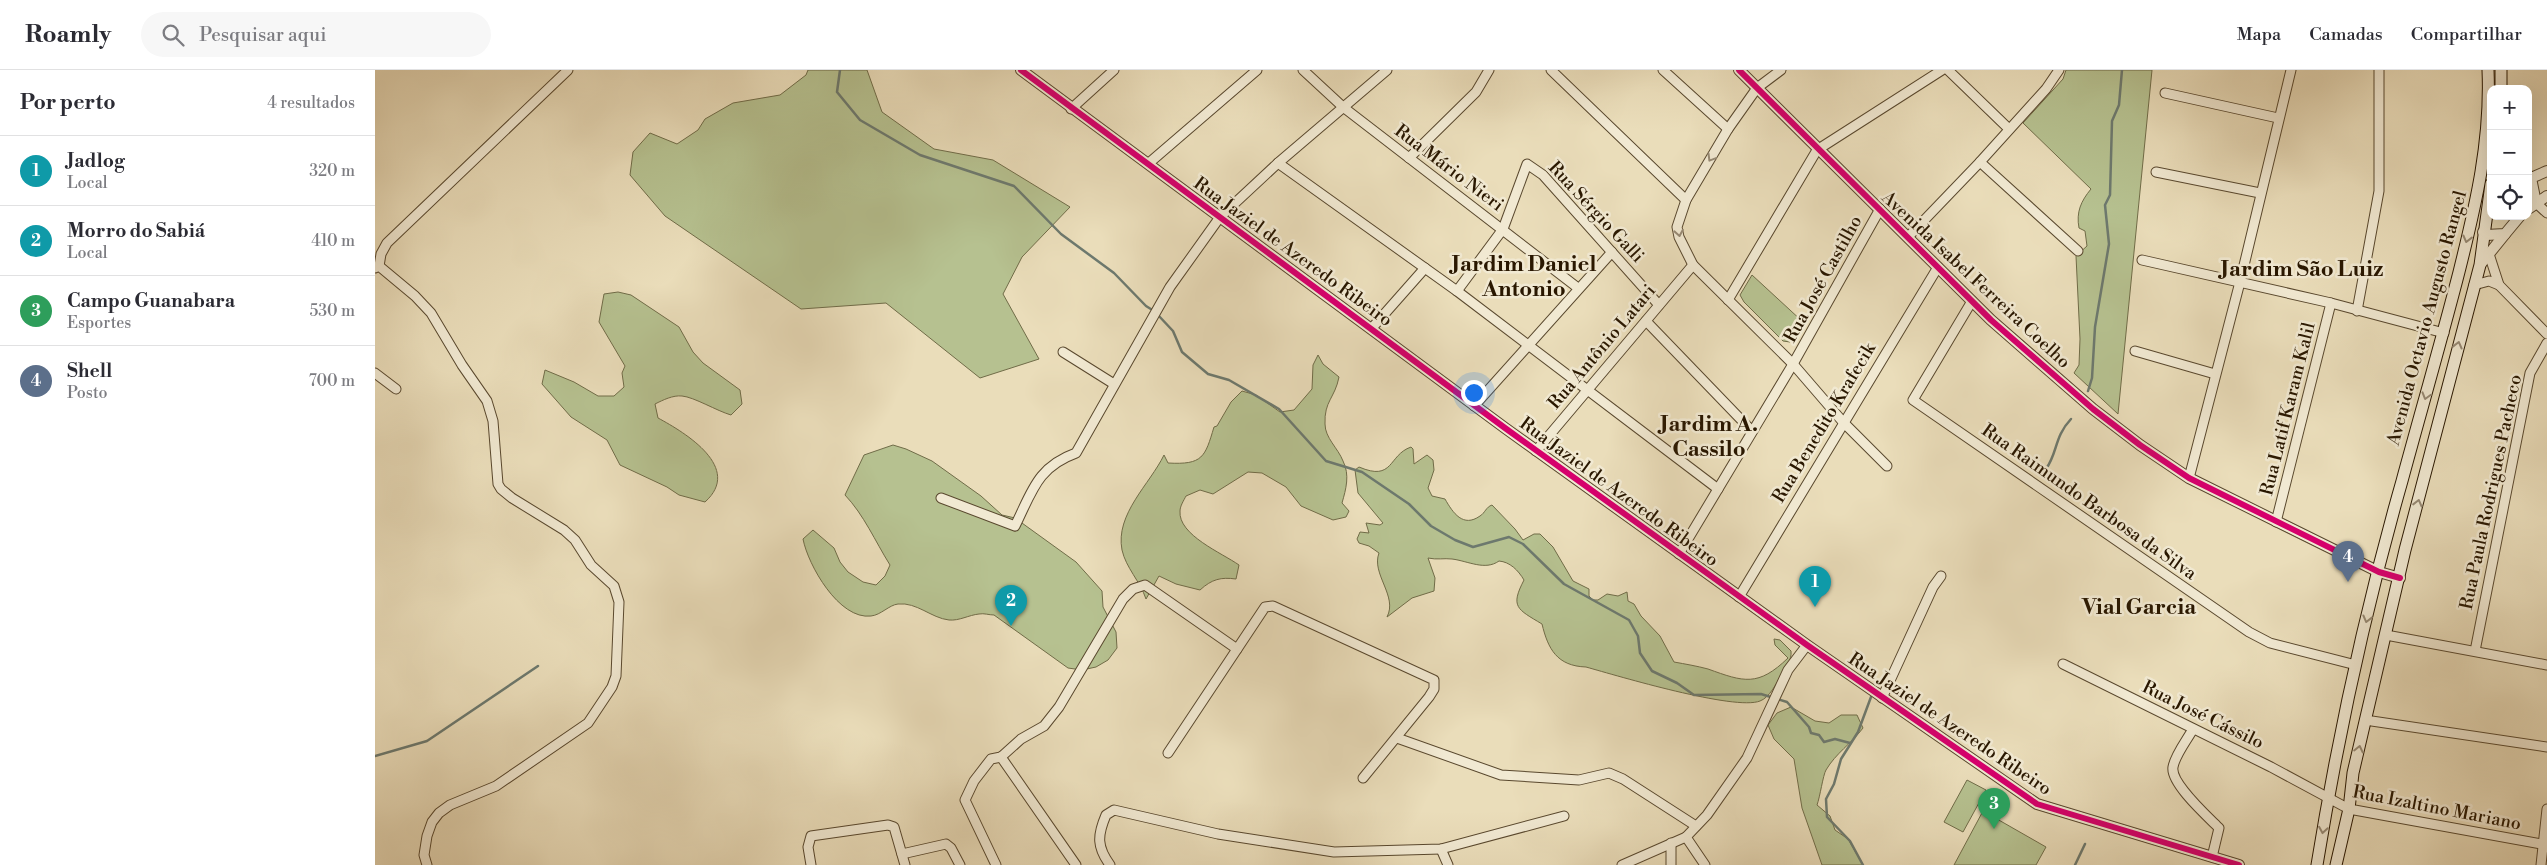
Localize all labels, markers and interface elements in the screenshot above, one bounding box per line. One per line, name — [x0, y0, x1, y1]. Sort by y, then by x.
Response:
search box — [141, 12, 491, 57]
text: Roamly — [25, 20, 111, 50]
icon: search — [159, 21, 187, 49]
text: Pesquisar aqui — [199, 23, 326, 47]
text: Mapa — [2237, 23, 2281, 46]
text: Camadas — [2309, 23, 2383, 46]
text: Compartilhar — [2411, 23, 2522, 46]
map controls — [2487, 85, 2532, 220]
button: + — [2487, 85, 2532, 130]
text: Por perto — [20, 90, 116, 116]
text: 4 resultados — [267, 93, 355, 113]
street label: Rua Mário Nieri — [1390, 119, 1508, 217]
button: − — [2487, 130, 2532, 175]
text: Jadlog — [67, 149, 125, 173]
one-way arrow — [1708, 152, 1718, 161]
street label: Rua Sérgio Galli — [1543, 156, 1649, 268]
text: 1 — [32, 161, 40, 181]
text: 320 m — [309, 161, 355, 181]
street label: Rua Jaziel de Azeredo Ribeiro — [1189, 172, 1397, 332]
text: Local — [67, 173, 108, 193]
button: locate — [2487, 175, 2532, 220]
street label: Avenida Isabel Ferreira Coelho — [1876, 186, 2075, 374]
street label: Avenida Octavio Augusto Rangel — [2382, 187, 2472, 449]
street label: Rua José Castilho — [1779, 211, 1867, 347]
text: Morro do Sabiá — [67, 219, 205, 243]
one-way arrow — [1674, 229, 1684, 238]
text: 2 — [31, 231, 41, 251]
text: 410 m — [311, 231, 355, 251]
one-way arrow — [2462, 235, 2473, 244]
text: Local — [67, 243, 108, 263]
district label: Jardim Daniel Antonio — [1449, 251, 1596, 303]
district label: Jardim São Luiz — [2218, 256, 2384, 283]
street label: Rua Antônio Latari — [1543, 280, 1661, 414]
text: Campo Guanabara — [67, 289, 235, 313]
text: 3 — [31, 301, 41, 321]
text: 530 m — [309, 301, 355, 321]
text: Esportes — [67, 313, 131, 333]
street label: Rua Latif Karam Kalil — [2255, 319, 2321, 498]
street label: Rua Benedito Krafecik — [1767, 337, 1882, 507]
one-way arrow — [2452, 341, 2463, 350]
text: Shell — [67, 359, 112, 383]
text: 4 — [31, 371, 41, 391]
text: 700 m — [309, 371, 355, 391]
street label: Rua Paula Rodrigues Pacheco — [2455, 372, 2527, 612]
your location — [1461, 380, 1487, 406]
text: Posto — [67, 383, 107, 403]
one-way arrow — [2421, 392, 2432, 401]
district label: Jardim A. Cassilo — [1657, 411, 1758, 463]
street label: Rua Jaziel de Azeredo Ribeiro — [1515, 412, 1723, 572]
street label: Rua Raimundo Barbosa da Silva — [1977, 419, 2202, 586]
one-way arrow — [2412, 499, 2422, 507]
pin: 4 — [2332, 541, 2364, 582]
pin: 1 — [1799, 566, 1831, 607]
pin: 2 — [995, 585, 1027, 626]
district label: Vial Garcia — [2081, 594, 2197, 621]
one-way arrow — [2362, 615, 2373, 624]
street label: Rua Jaziel de Azeredo Ribeiro — [1844, 647, 2056, 801]
street label: Rua José Cássilo — [2138, 676, 2268, 754]
one-way arrow — [2353, 744, 2364, 753]
street label: Rua Izaltino Mariano — [2351, 780, 2523, 836]
pin: 3 — [1978, 788, 2010, 829]
one-way arrow — [2318, 825, 2328, 834]

